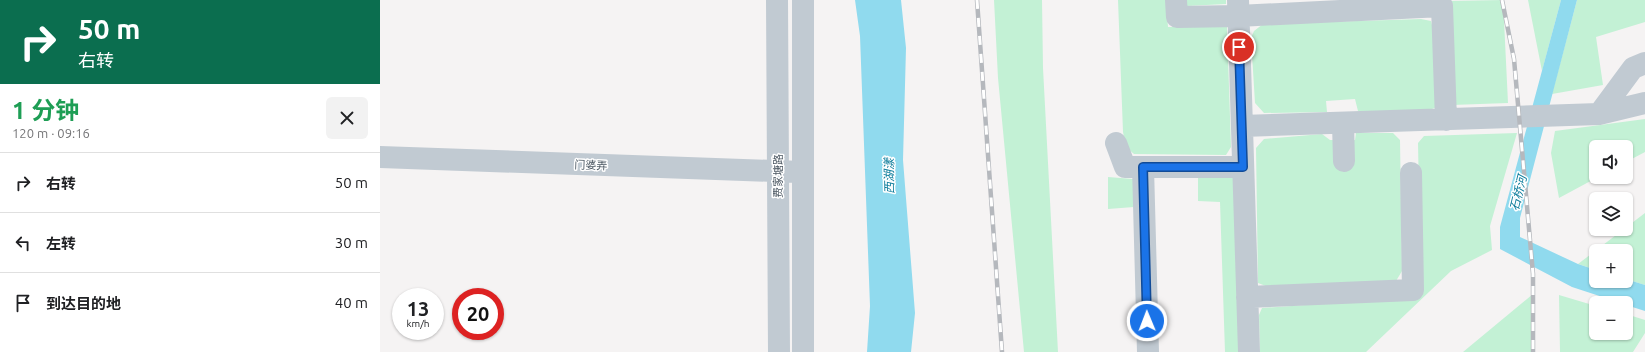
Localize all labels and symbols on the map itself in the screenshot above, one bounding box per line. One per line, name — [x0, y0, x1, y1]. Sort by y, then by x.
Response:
pin — [1222, 30, 1256, 64]
street label: 费家塘路 — [772, 154, 784, 198]
water label: 西湖漾 — [882, 156, 896, 194]
street label: 门婆弄 — [574, 158, 608, 172]
water label: 石桥河 — [1507, 172, 1529, 212]
speed limit sign: 20 — [452, 288, 504, 340]
position arrow — [1126, 300, 1168, 342]

